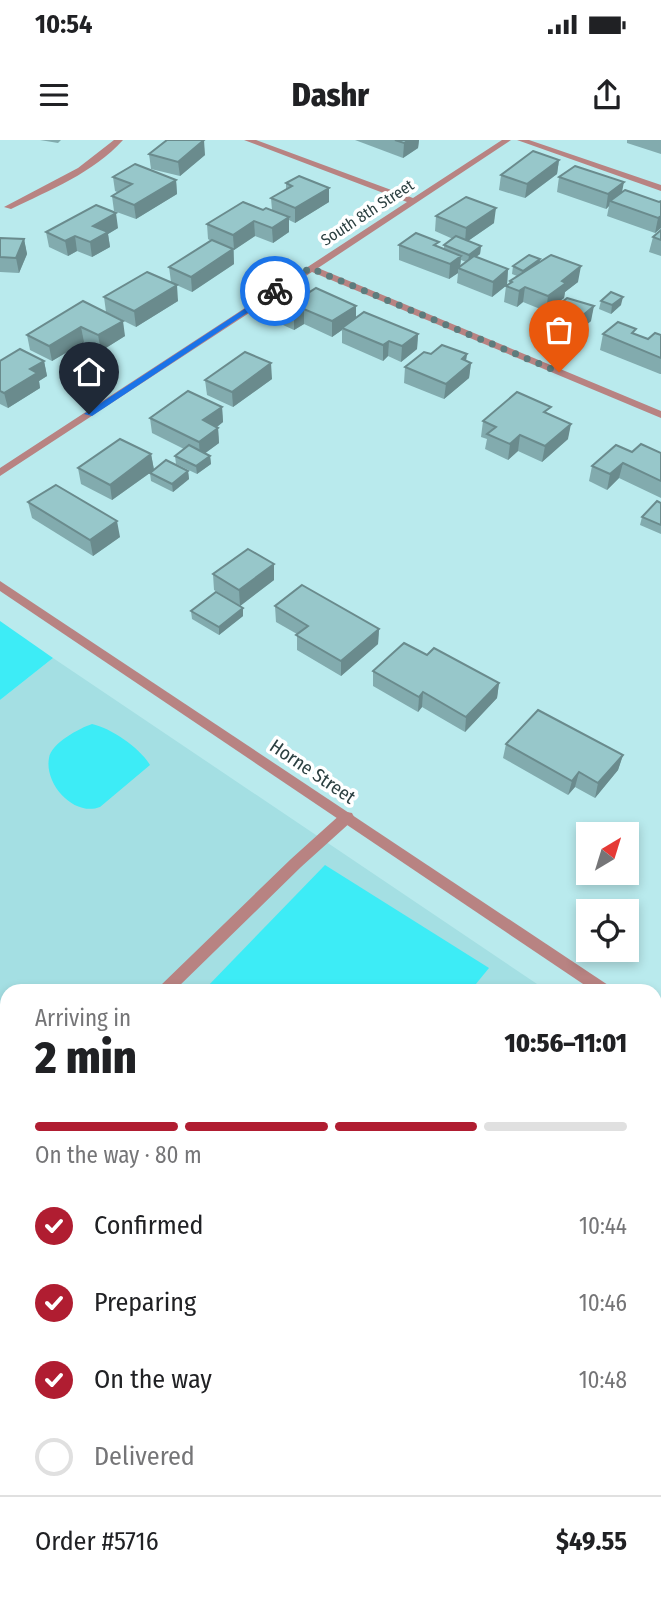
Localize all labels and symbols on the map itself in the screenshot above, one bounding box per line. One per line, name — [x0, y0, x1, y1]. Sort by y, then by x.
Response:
street label: South 8th Street — [317, 175, 418, 250]
courier — [240, 256, 310, 326]
pin — [529, 300, 589, 372]
pin — [59, 342, 119, 414]
street label: Horne Street — [265, 734, 361, 809]
north arrow — [576, 822, 639, 886]

